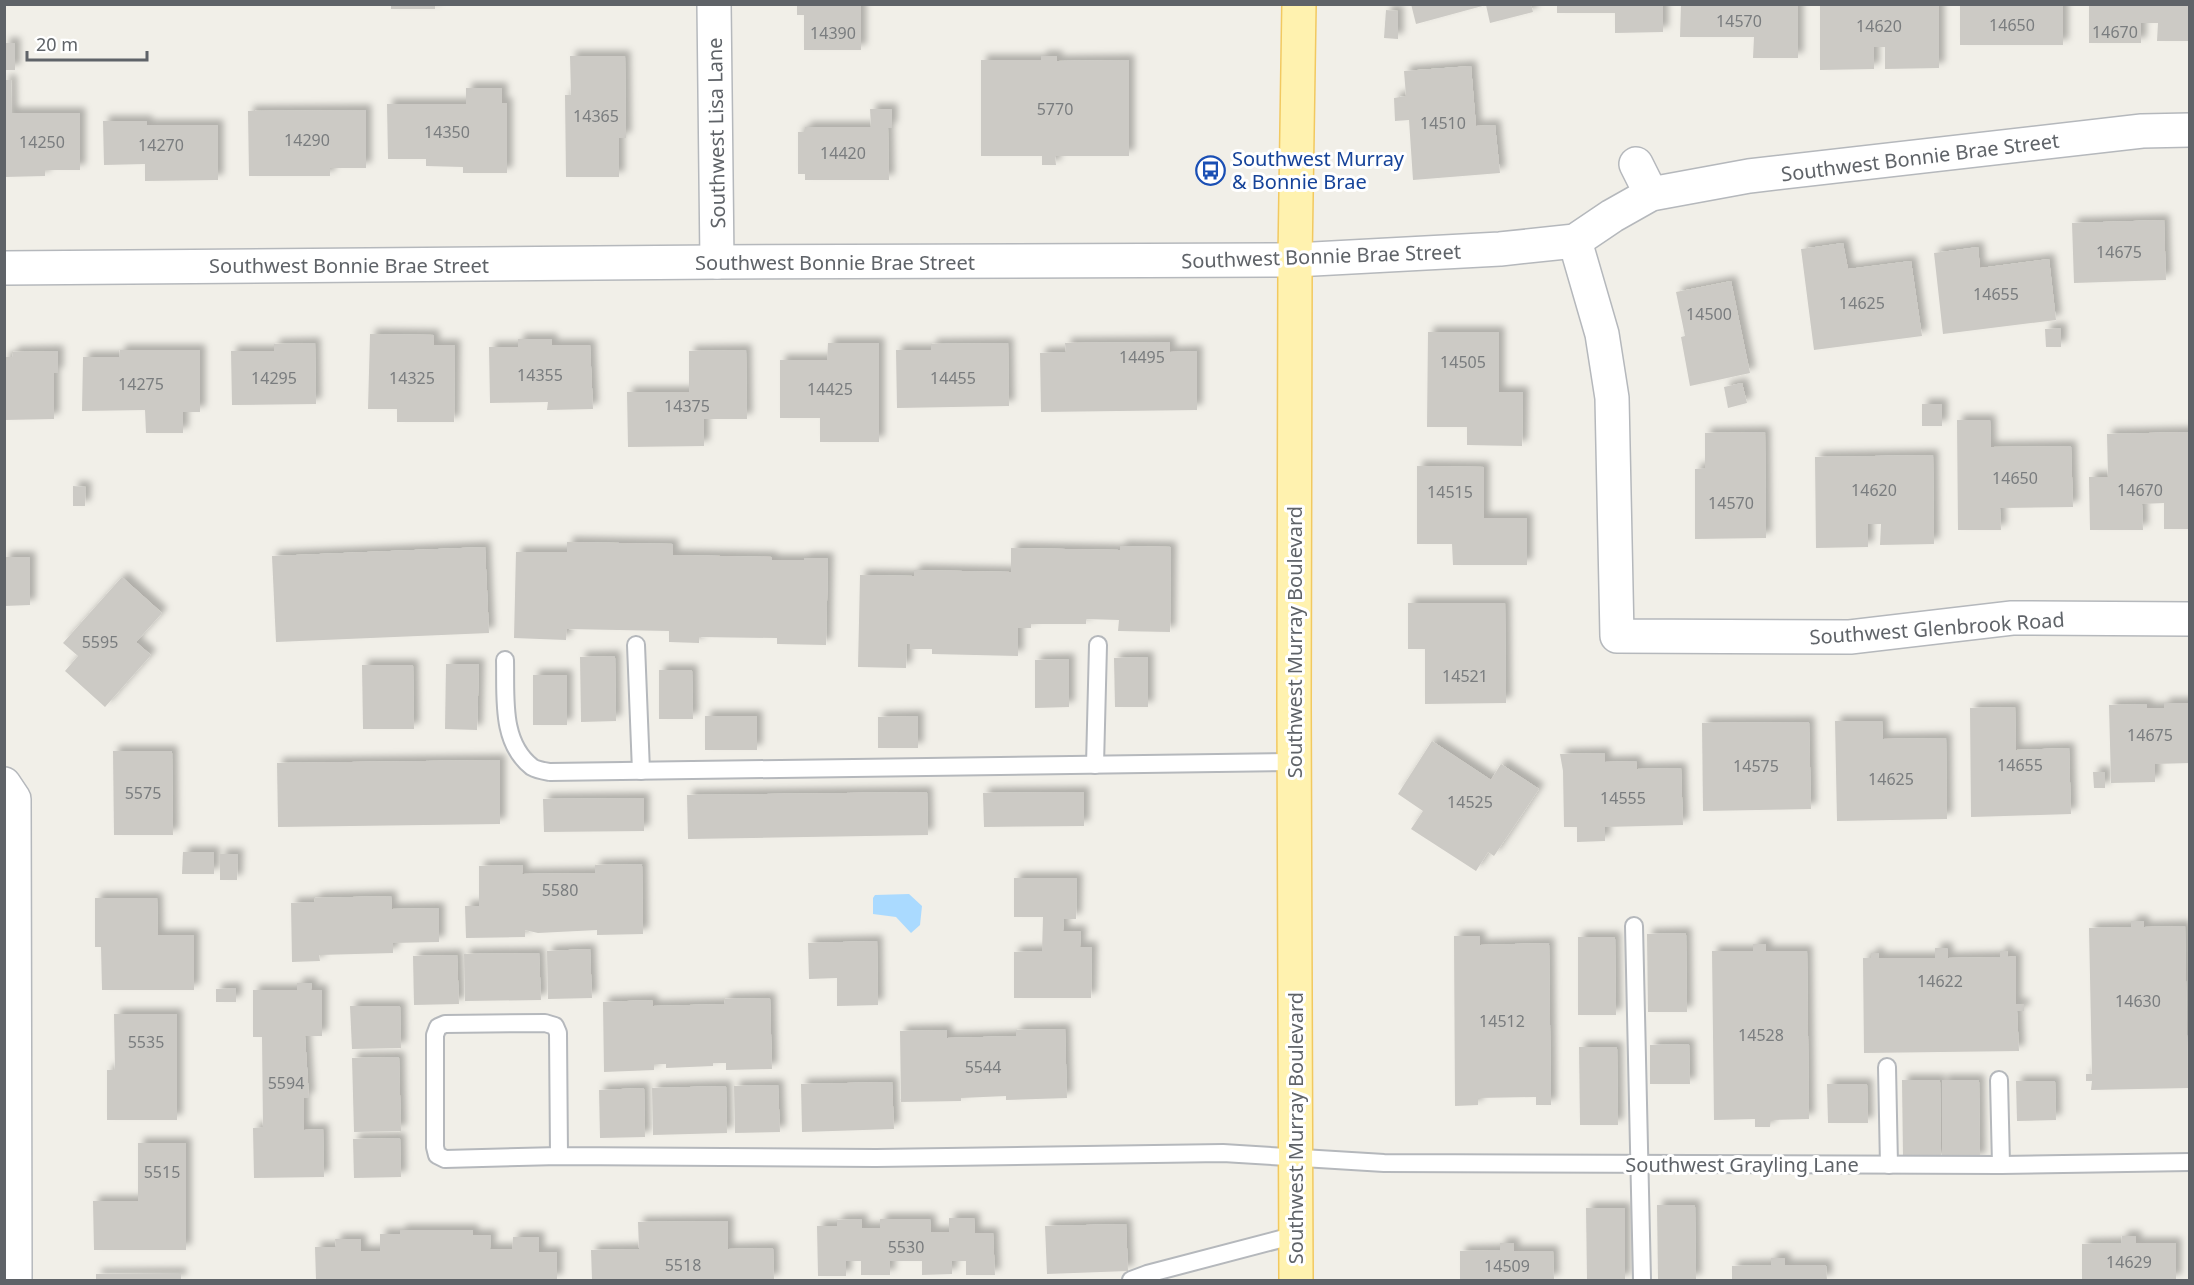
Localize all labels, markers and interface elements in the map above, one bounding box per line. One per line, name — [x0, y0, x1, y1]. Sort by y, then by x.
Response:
house number: 14570 — [1716, 10, 1762, 32]
house number: 14650 — [1989, 14, 2035, 36]
house number: 14620 — [1856, 15, 1902, 37]
house number: 14670 — [2092, 21, 2138, 43]
house number: 14390 — [810, 22, 856, 44]
scale bar — [27, 24, 147, 62]
text: 20 m — [36, 32, 78, 56]
street label: Southwest Lisa Lane — [701, 37, 731, 229]
house number: 5770 — [1037, 98, 1073, 120]
house number: 14365 — [573, 105, 619, 127]
house number: 14510 — [1420, 112, 1466, 134]
house number: 14350 — [424, 121, 470, 143]
street label: Southwest Bonnie Brae Street — [1779, 127, 2061, 187]
house number: 14290 — [284, 129, 330, 151]
house number: 14250 — [19, 131, 65, 153]
house number: 14270 — [138, 134, 184, 156]
house number: 14420 — [820, 142, 866, 164]
place label: Southwest Murray & Bonnie Brae — [1232, 145, 1405, 195]
bus stop icon: Southwest Murray & Bonnie Brae — [1195, 154, 1227, 186]
street label: Southwest Bonnie Brae Street — [1181, 238, 1461, 274]
house number: 14675 — [2096, 241, 2142, 263]
street label: Southwest Bonnie Brae Street — [695, 249, 975, 276]
street label: Southwest Bonnie Brae Street — [209, 252, 489, 279]
house number: 14655 — [1973, 283, 2019, 305]
house number: 14625 — [1839, 292, 1885, 314]
house number: 14500 — [1686, 303, 1732, 325]
house number: 14495 — [1119, 346, 1165, 368]
house number: 14505 — [1440, 351, 1486, 373]
house number: 14355 — [517, 364, 563, 386]
house number: 14295 — [251, 367, 297, 389]
house number: 14325 — [389, 367, 435, 389]
house number: 14455 — [930, 367, 976, 389]
house number: 14275 — [118, 373, 164, 395]
house number: 14425 — [807, 378, 853, 400]
house number: 14375 — [664, 395, 710, 417]
house number: 14650 — [1992, 467, 2038, 489]
house number: 14620 — [1851, 479, 1897, 501]
house number: 14670 — [2117, 479, 2163, 501]
house number: 14515 — [1427, 481, 1473, 503]
house number: 14570 — [1708, 492, 1754, 514]
street label: Southwest Murray Boulevard — [1281, 506, 1308, 778]
street label: Southwest Glenbrook Road — [1809, 606, 2065, 650]
house number: 5595 — [82, 631, 118, 653]
house number: 14521 — [1442, 665, 1488, 687]
house number: 14675 — [2127, 724, 2173, 746]
house number: 14655 — [1997, 754, 2043, 776]
house number: 14575 — [1733, 755, 1779, 777]
house number: 14625 — [1868, 768, 1914, 790]
house number: 5575 — [125, 782, 161, 804]
house number: 14555 — [1600, 787, 1646, 809]
house number: 14525 — [1447, 791, 1493, 813]
house number: 5580 — [542, 879, 578, 901]
house number: 14622 — [1917, 970, 1963, 992]
house number: 14630 — [2115, 990, 2161, 1012]
street label: Southwest Murray Boulevard — [1282, 992, 1309, 1264]
house number: 14512 — [1479, 1010, 1525, 1032]
house number: 14528 — [1738, 1024, 1784, 1046]
house number: 5535 — [128, 1031, 164, 1053]
house number: 5544 — [965, 1056, 1001, 1078]
house number: 5594 — [268, 1072, 304, 1094]
street label: Southwest Grayling Lane — [1625, 1151, 1859, 1178]
house number: 5515 — [144, 1161, 180, 1183]
house number: 5530 — [888, 1236, 924, 1258]
house number: 14629 — [2106, 1251, 2152, 1273]
house number: 5518 — [665, 1254, 701, 1276]
house number: 14509 — [1484, 1255, 1530, 1277]

